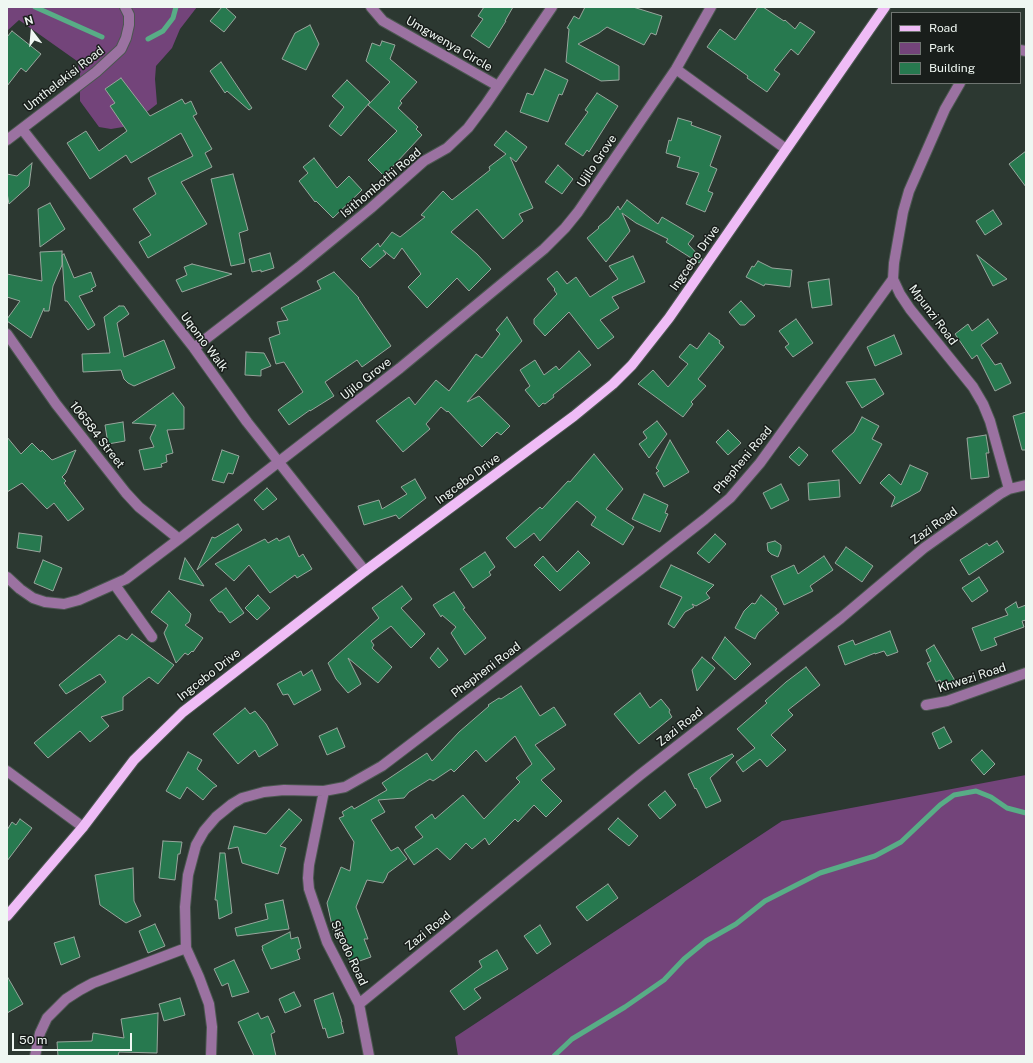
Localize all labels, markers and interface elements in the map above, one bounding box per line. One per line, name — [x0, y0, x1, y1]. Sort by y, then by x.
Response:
north arrow — [12, 12, 52, 52]
legend — [891, 12, 1021, 84]
street label: Umgwenya Circle — [403, 13, 495, 75]
text: N — [23, 14, 34, 27]
text: Road — [929, 21, 957, 35]
text: Park — [929, 41, 955, 55]
street label: Umthelekisi Road — [21, 43, 107, 115]
text: Building — [929, 61, 975, 75]
street label: Ujilo Grove — [574, 132, 620, 190]
street label: Isithombothi Road — [338, 145, 424, 221]
street label: Ingcebo Drive — [667, 223, 723, 293]
street label: Mpunzi Road — [906, 282, 960, 348]
street label: Uqomo Walk — [177, 310, 231, 374]
street label: Ujilo Grove — [338, 355, 394, 403]
street label: 106584 Street — [67, 399, 127, 471]
street label: Phepheni Road — [711, 423, 775, 497]
street label: Ingcebo Drive — [433, 451, 503, 507]
street label: Zazi Road — [908, 504, 960, 548]
street label: Phepheni Road — [448, 639, 524, 701]
street label: Ingcebo Drive — [174, 646, 244, 704]
street label: Khwezi Road — [936, 660, 1008, 696]
street label: Zazi Road — [654, 705, 706, 749]
street label: Zazi Road — [402, 908, 454, 954]
street label: Sigodo Road — [328, 918, 370, 988]
scale bar — [14, 1025, 134, 1051]
text: 50 m — [19, 1033, 47, 1047]

